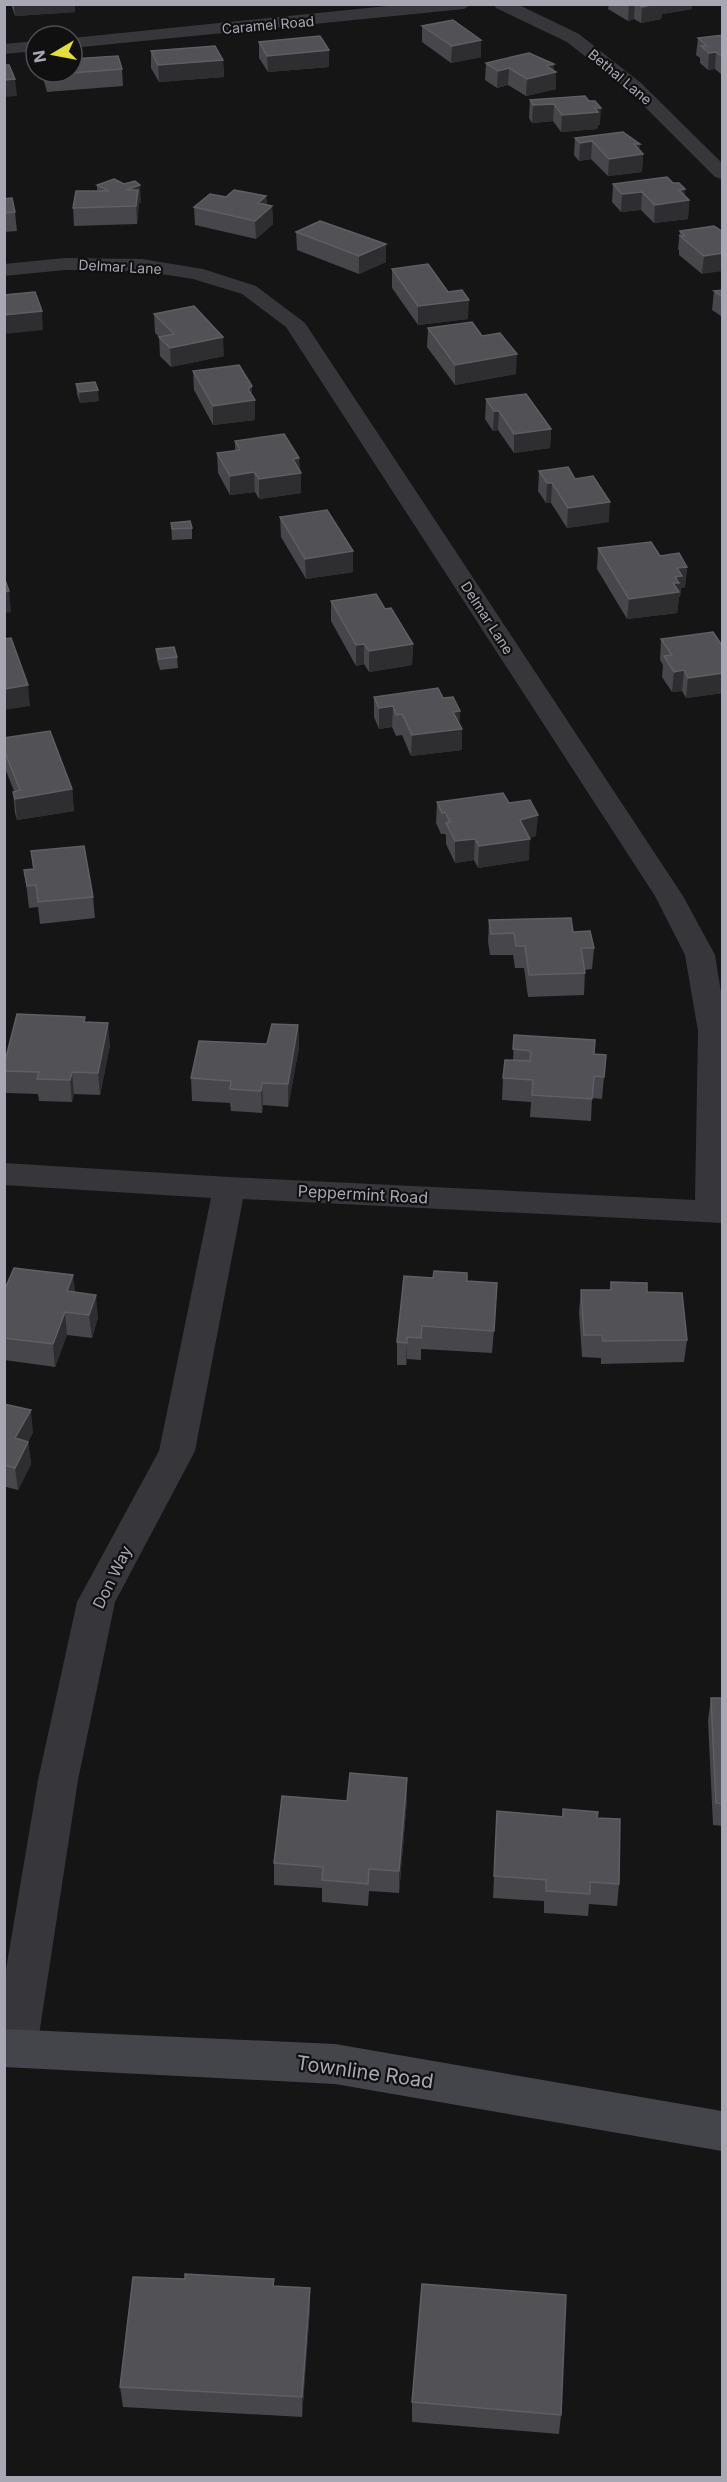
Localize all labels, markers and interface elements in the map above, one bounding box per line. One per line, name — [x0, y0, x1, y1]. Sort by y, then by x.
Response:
street label: Caramel Road — [221, 12, 315, 37]
north arrow — [24, 24, 84, 84]
street label: Bethal Lane — [585, 45, 656, 108]
text: N — [28, 49, 50, 64]
street label: Delmar Lane — [78, 256, 162, 277]
street label: Delmar Lane — [458, 578, 517, 657]
street label: Peppermint Road — [297, 1181, 429, 1207]
street label: Don Way — [88, 1542, 136, 1612]
street label: Townline Road — [295, 2050, 435, 2094]

